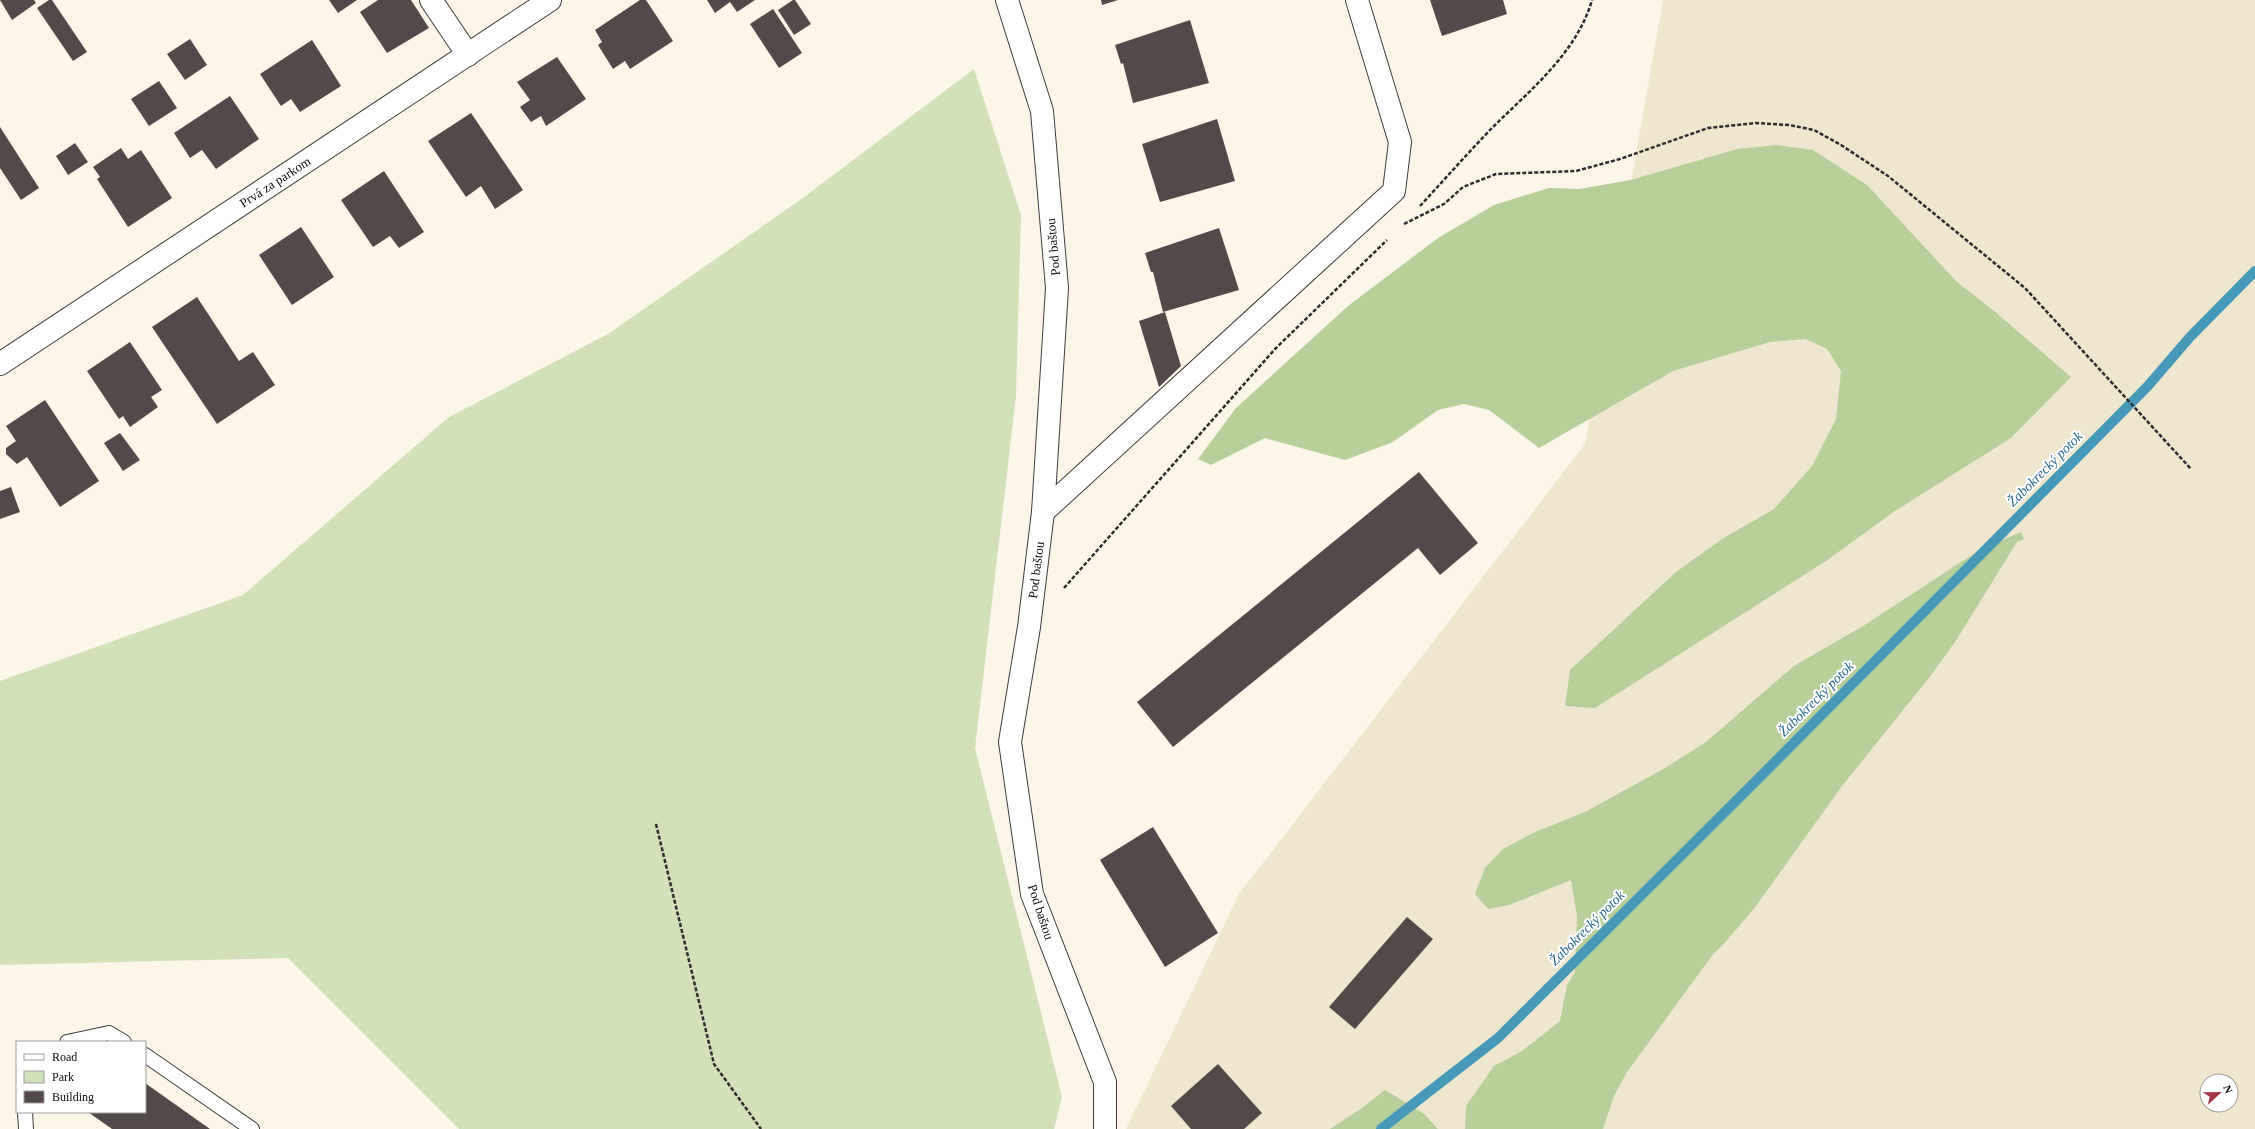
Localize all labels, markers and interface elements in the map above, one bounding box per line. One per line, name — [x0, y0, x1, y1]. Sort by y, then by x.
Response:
street label: Prvá za parkom — [237, 153, 313, 211]
street label: Pod baštou — [1043, 217, 1063, 276]
water label: Žabokrecký potok — [2004, 427, 2086, 509]
street label: Pod baštou — [1025, 540, 1047, 599]
water label: Žabokrecký potok — [1775, 657, 1857, 739]
street label: Pod baštou — [1025, 882, 1057, 942]
water label: Žabokrecký potok — [1546, 886, 1628, 968]
legend — [16, 1041, 146, 1113]
text: Road — [52, 1050, 77, 1064]
text: Park — [52, 1070, 74, 1084]
north arrow — [2199, 1073, 2239, 1113]
text: N — [2221, 1083, 2235, 1095]
text: Building — [52, 1090, 94, 1104]

